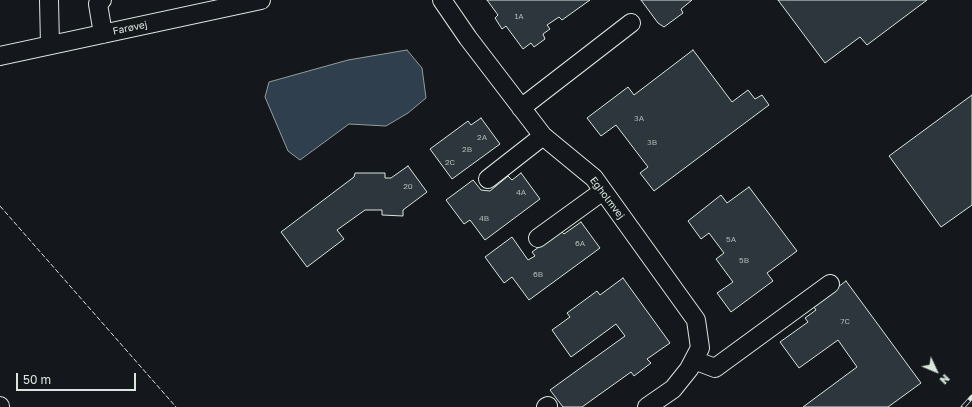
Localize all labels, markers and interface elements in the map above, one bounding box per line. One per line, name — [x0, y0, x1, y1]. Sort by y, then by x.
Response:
house number: 1A — [514, 11, 524, 21]
street label: Farøvej — [112, 18, 148, 38]
house number: 3A — [634, 113, 644, 123]
house number: 2A — [477, 132, 487, 142]
house number: 3B — [647, 137, 657, 147]
house number: 2B — [462, 144, 472, 154]
house number: 2C — [445, 157, 455, 167]
street label: Egholmvej — [587, 174, 627, 222]
house number: 20 — [403, 181, 413, 191]
house number: 4A — [516, 187, 526, 197]
house number: 4B — [479, 213, 489, 223]
house number: 5A — [726, 234, 736, 244]
house number: 6A — [575, 238, 585, 248]
house number: 5B — [739, 255, 749, 265]
house number: 6B — [533, 269, 543, 279]
house number: 7C — [840, 316, 850, 326]
north arrow — [916, 351, 956, 391]
scale bar — [18, 365, 138, 391]
text: 50 m — [23, 372, 51, 387]
text: N — [937, 372, 953, 387]

